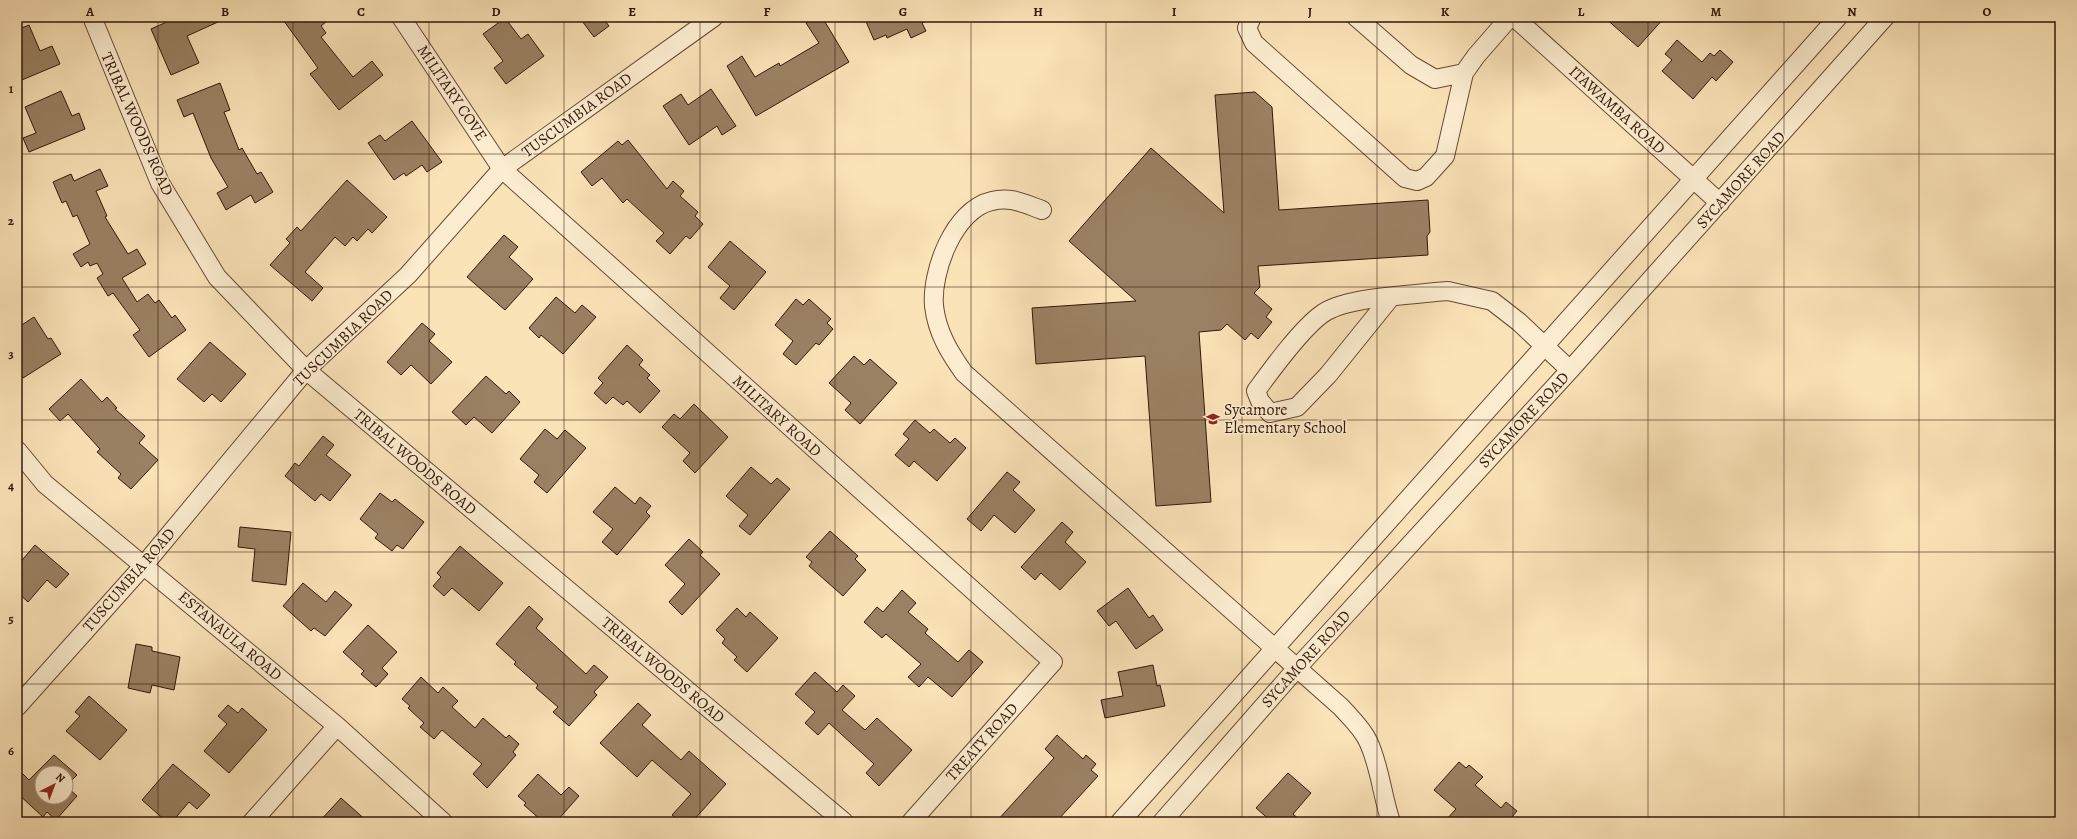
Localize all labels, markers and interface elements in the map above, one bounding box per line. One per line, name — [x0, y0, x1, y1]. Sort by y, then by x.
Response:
text: A — [85, 3, 95, 20]
text: B — [221, 3, 229, 20]
text: C — [357, 3, 365, 20]
text: D — [491, 3, 501, 20]
text: E — [628, 3, 636, 20]
text: F — [764, 3, 771, 20]
text: G — [899, 3, 907, 20]
text: H — [1033, 3, 1043, 20]
text: I — [1172, 3, 1177, 20]
text: J — [1308, 3, 1312, 20]
text: K — [1441, 3, 1450, 20]
text: L — [1578, 3, 1585, 20]
text: M — [1711, 3, 1722, 20]
text: N — [1847, 3, 1857, 20]
text: O — [1983, 3, 1992, 20]
street label: MILITARY COVE — [412, 41, 492, 145]
street label: TRIBAL WOODS ROAD — [95, 49, 179, 199]
street label: ITAWAMBA ROAD — [1564, 61, 1670, 159]
street label: TUSCUMBIA ROAD — [517, 67, 637, 163]
text: 1 — [9, 80, 14, 97]
street label: SYCAMORE ROAD — [1691, 127, 1791, 233]
text: 2 — [8, 212, 15, 229]
street label: TUSCUMBIA ROAD — [288, 284, 398, 392]
text: 3 — [8, 345, 14, 362]
street label: SYCAMORE ROAD — [1474, 367, 1574, 473]
street label: MILITARY ROAD — [728, 370, 826, 462]
place label: Sycamore Elementary School — [1224, 399, 1347, 439]
street label: TRIBAL WOODS ROAD — [349, 404, 481, 520]
school or university icon: Sycamore Elementary School — [1205, 411, 1221, 427]
text: 4 — [8, 477, 14, 494]
street label: TUSCUMBIA ROAD — [78, 523, 180, 637]
street label: ESTANAULA ROAD — [173, 586, 287, 686]
street label: SYCAMORE ROAD — [1256, 606, 1356, 712]
text: 5 — [8, 610, 14, 627]
street label: TRIBAL WOODS ROAD — [597, 612, 729, 728]
street label: TREATY ROAD — [941, 698, 1023, 786]
text: 6 — [8, 742, 14, 759]
north arrow — [34, 765, 74, 805]
text: N — [52, 770, 68, 786]

